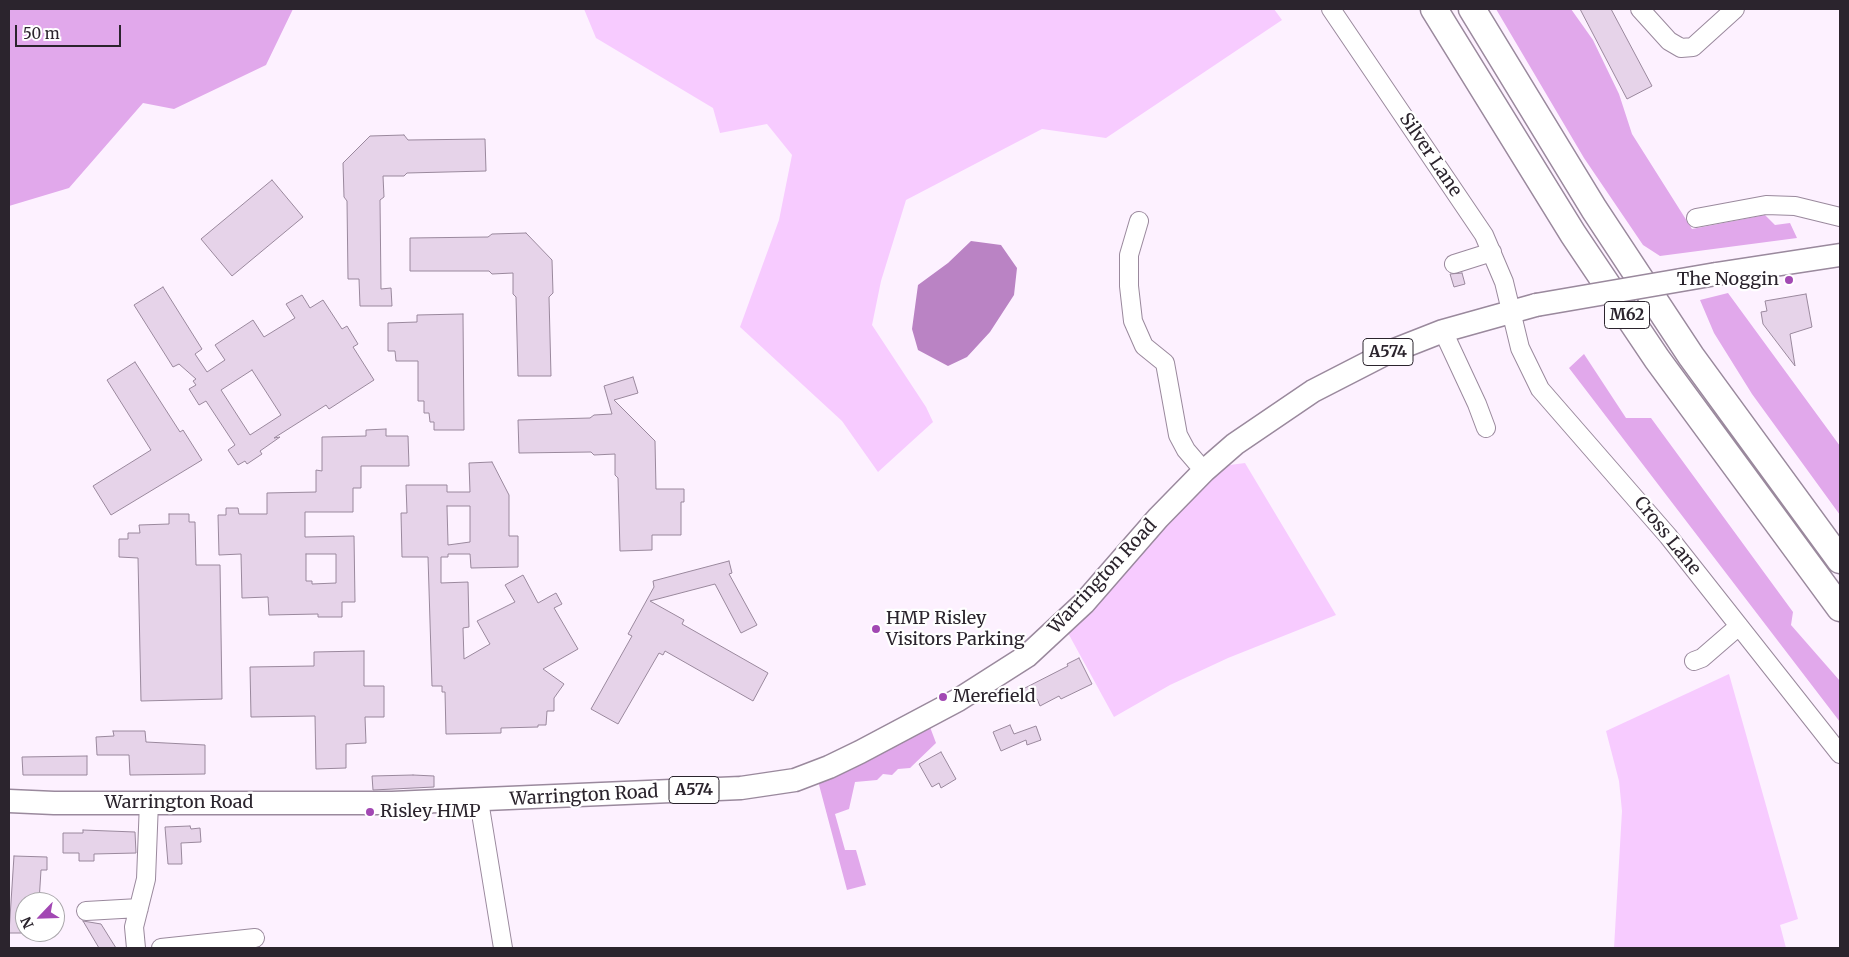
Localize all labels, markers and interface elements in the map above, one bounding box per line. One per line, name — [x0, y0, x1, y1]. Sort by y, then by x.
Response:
scale bar — [18, 15, 124, 47]
text: 50 m — [23, 24, 60, 43]
street label: Silver Lane — [1394, 109, 1466, 201]
place label: The Noggin — [1677, 269, 1779, 291]
marker: The Noggin — [1783, 274, 1795, 286]
road number: M62 — [1604, 302, 1650, 328]
road number: A574 — [1363, 338, 1413, 366]
street label: Cross Lane — [1629, 493, 1705, 579]
street label: Warrington Road — [1044, 515, 1162, 639]
place label: HMP Risley Visitors Parking — [886, 608, 1025, 650]
marker: HMP Risley Visitors Parking — [870, 623, 882, 635]
place label: Merefield — [953, 686, 1036, 708]
marker: Merefield — [937, 691, 949, 703]
road number: A574 — [669, 776, 719, 804]
street label: Warrington Road — [509, 781, 659, 811]
street label: Warrington Road — [105, 792, 253, 814]
place label: Risley HMP — [380, 801, 481, 823]
marker: Risley HMP — [364, 806, 376, 818]
north arrow — [15, 892, 65, 942]
text: N — [17, 914, 38, 931]

